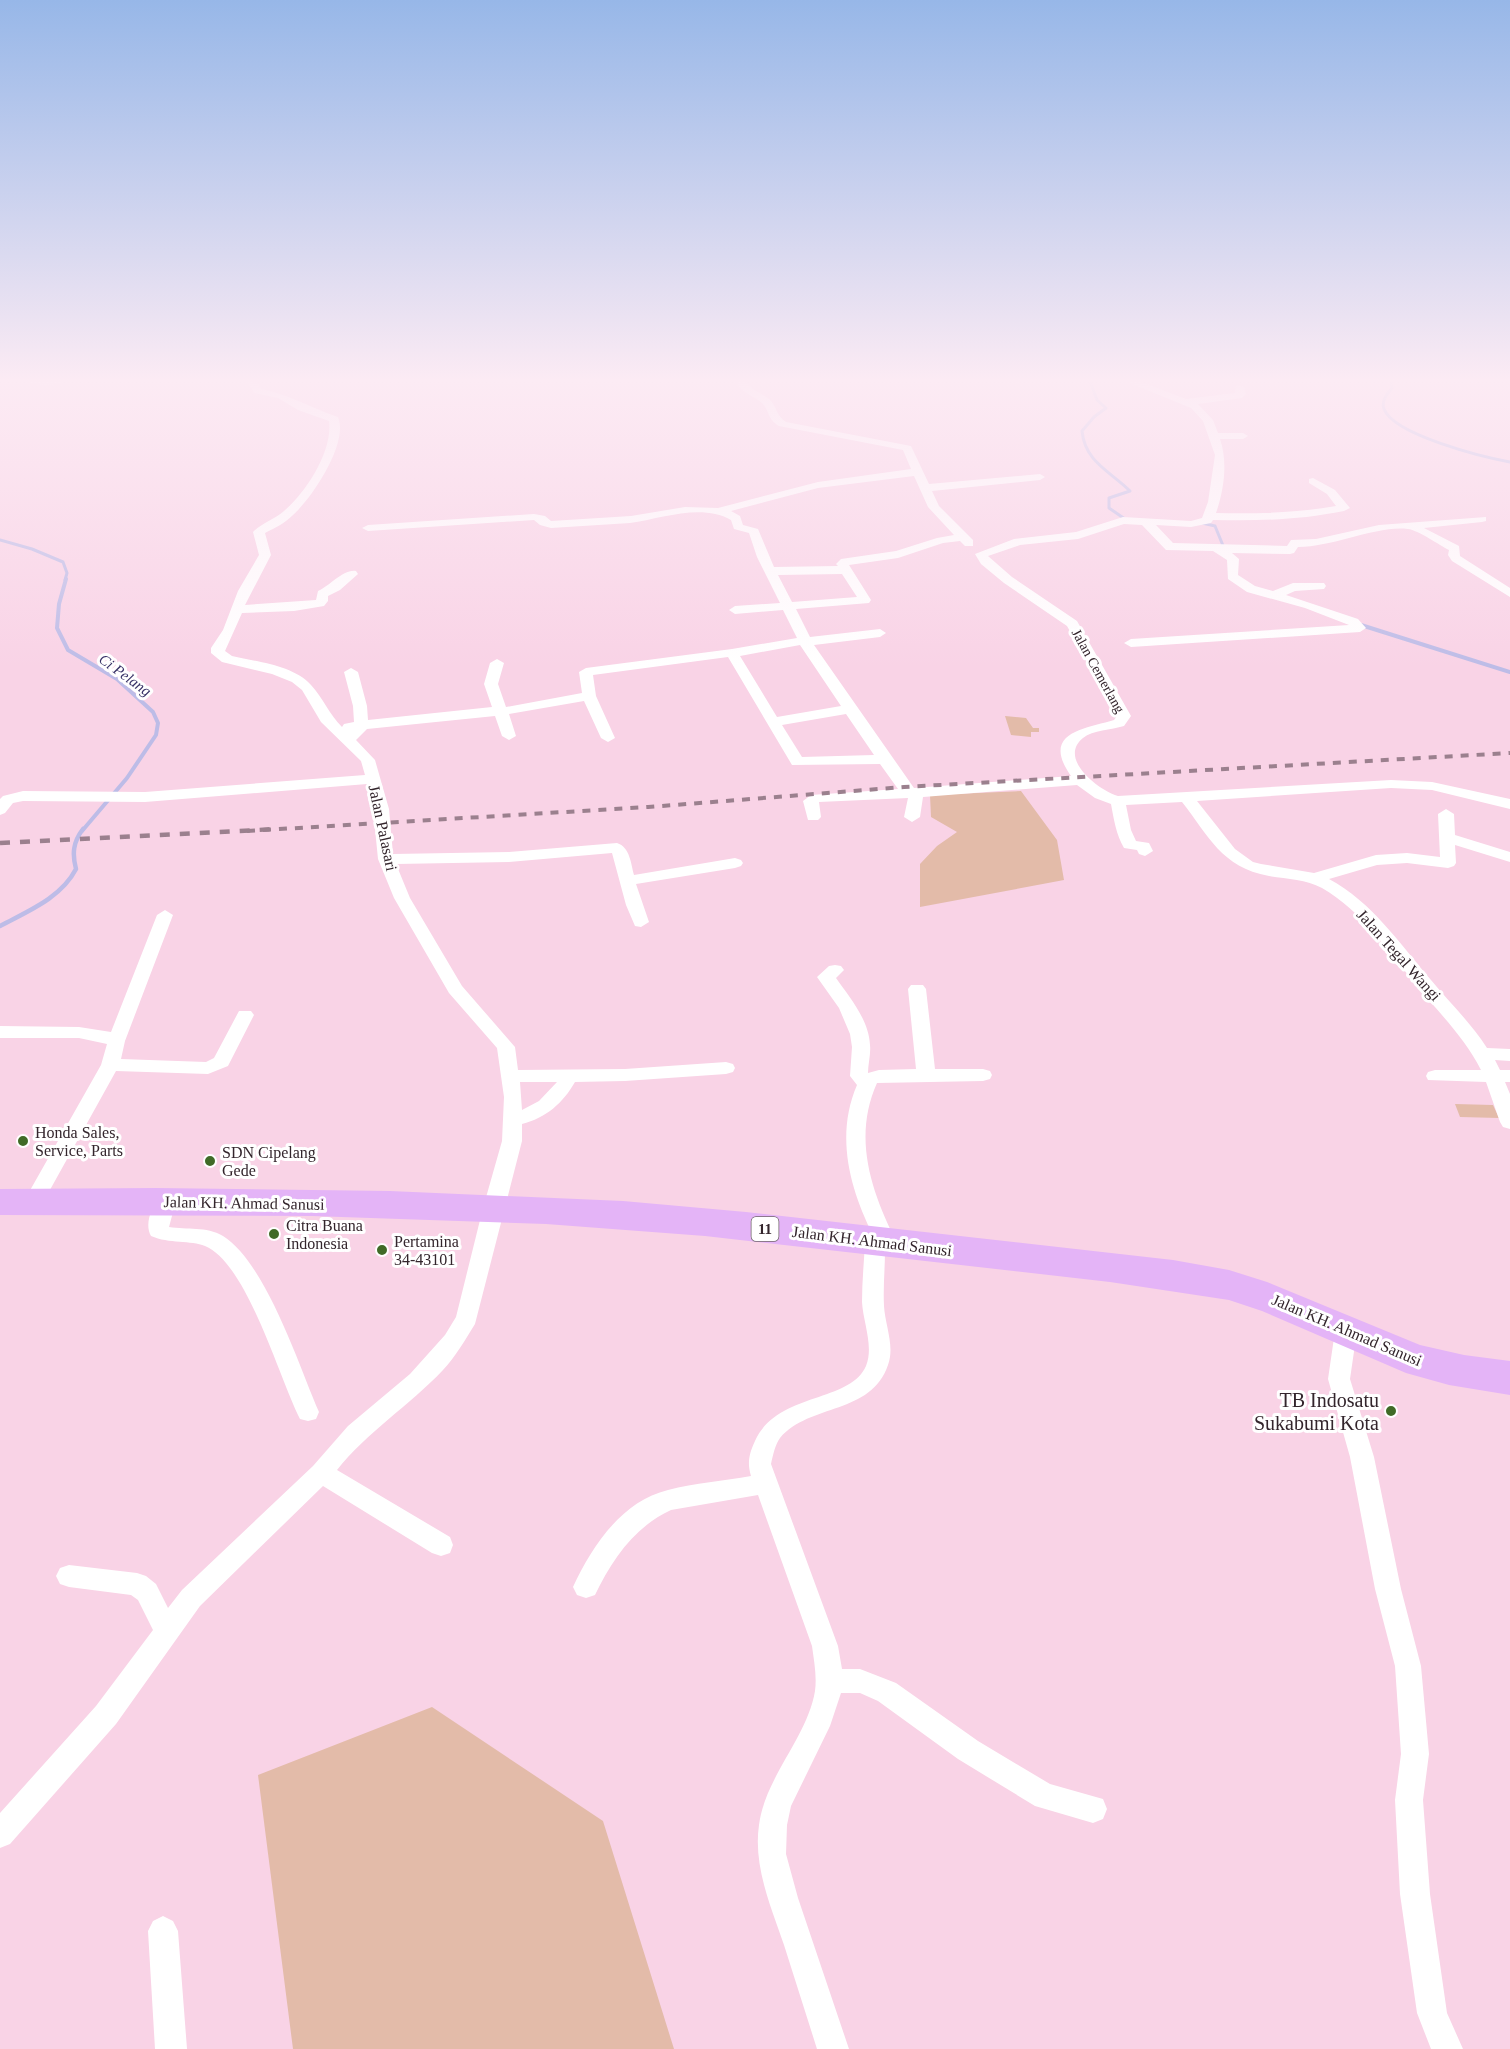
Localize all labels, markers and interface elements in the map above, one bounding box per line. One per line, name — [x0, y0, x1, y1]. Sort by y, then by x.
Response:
street label: Jalan Cemerlang — [1069, 626, 1127, 716]
water label: Ci Pelang — [96, 651, 155, 700]
street label: Jalan Palasari — [366, 783, 401, 873]
street label: Jalan Tegal Wangi — [1353, 906, 1445, 1005]
place label: Honda Sales, Service, Parts — [35, 1124, 123, 1159]
marker: Honda Sales, Service, Parts — [16, 1134, 30, 1148]
place label: SDN Cipelang Gede — [222, 1144, 316, 1179]
marker: SDN Cipelang Gede — [203, 1154, 217, 1168]
street label: Jalan KH. Ahmad Sanusi — [163, 1193, 325, 1213]
place label: Citra Buana Indonesia — [286, 1217, 363, 1252]
road number: 11 — [752, 1217, 778, 1241]
street label: Jalan KH. Ahmad Sanusi — [791, 1223, 953, 1259]
marker: Citra Buana Indonesia — [267, 1227, 281, 1241]
place label: Pertamina 34-43101 — [394, 1233, 459, 1268]
marker: Pertamina 34-43101 — [375, 1243, 389, 1257]
street label: Jalan KH. Ahmad Sanusi — [1270, 1291, 1425, 1369]
place label: TB Indosatu Sukabumi Kota — [1254, 1389, 1379, 1434]
marker: TB Indosatu Sukabumi Kota — [1384, 1404, 1398, 1418]

